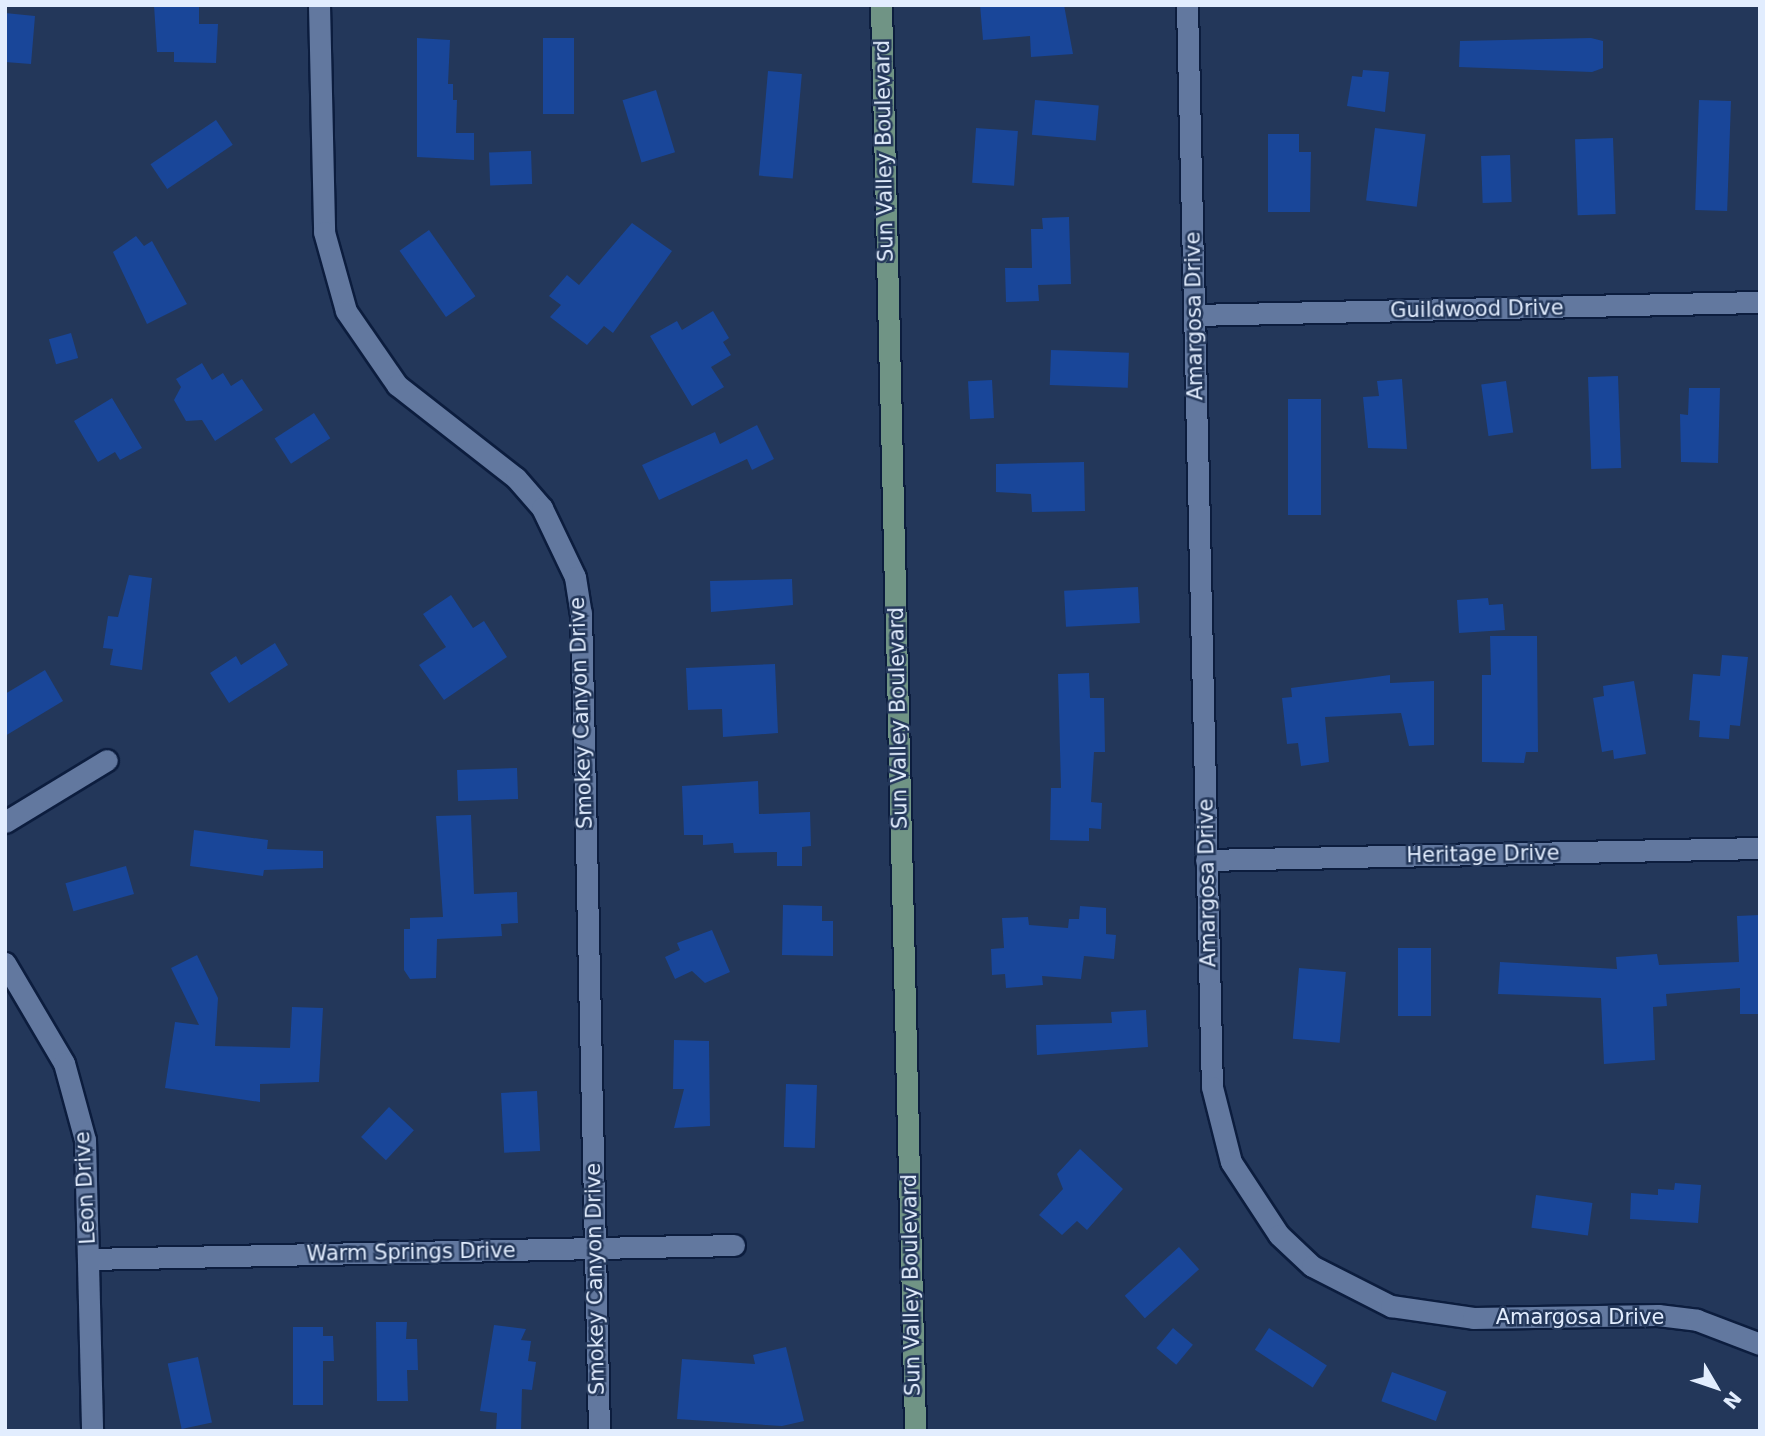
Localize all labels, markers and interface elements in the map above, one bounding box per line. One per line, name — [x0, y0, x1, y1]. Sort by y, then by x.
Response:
street label: Sun Valley Boulevard — [869, 40, 899, 262]
street label: Amargosa Drive — [1180, 231, 1208, 401]
street label: Guildwood Drive — [1390, 295, 1564, 323]
street label: Smokey Canyon Drive — [564, 597, 598, 829]
street label: Sun Valley Boulevard — [883, 607, 913, 829]
street label: Amargosa Drive — [1193, 798, 1221, 968]
street label: Heritage Drive — [1406, 840, 1560, 868]
street label: Leon Drive — [69, 1131, 101, 1245]
street label: Smokey Canyon Drive — [580, 1163, 610, 1395]
street label: Sun Valley Boulevard — [896, 1174, 926, 1396]
street label: Warm Springs Drive — [306, 1238, 516, 1266]
street label: Amargosa Drive — [1496, 1304, 1664, 1330]
north arrow — [1681, 1352, 1751, 1422]
text: N — [1719, 1387, 1746, 1413]

